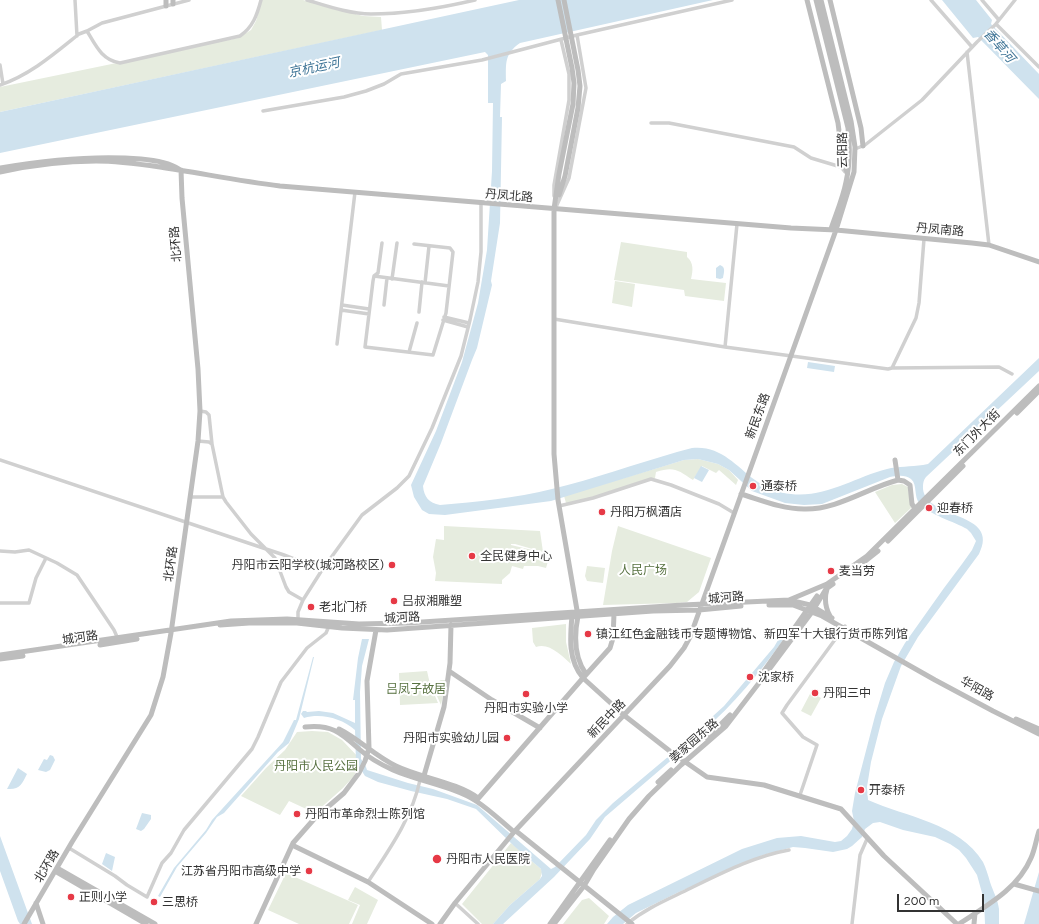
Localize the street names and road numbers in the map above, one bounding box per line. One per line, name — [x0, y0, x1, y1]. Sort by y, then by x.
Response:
street label: 云阳路 — [835, 132, 851, 168]
street label: 丹凤北路 — [484, 187, 534, 205]
street label: 丹凤南路 — [915, 221, 965, 239]
street label: 北环路 — [167, 225, 185, 263]
street label: 新民东路 — [743, 391, 773, 441]
street label: 东门外大街 — [951, 407, 1003, 459]
street label: 北环路 — [161, 545, 181, 583]
street label: 城河路 — [708, 590, 744, 606]
street label: 城河路 — [384, 610, 420, 626]
street label: 城河路 — [61, 628, 99, 648]
street label: 华阳路 — [958, 674, 996, 704]
street label: 新民中路 — [585, 697, 629, 741]
street label: 姜家园东路 — [667, 716, 721, 766]
street label: 北环路 — [32, 847, 62, 885]

